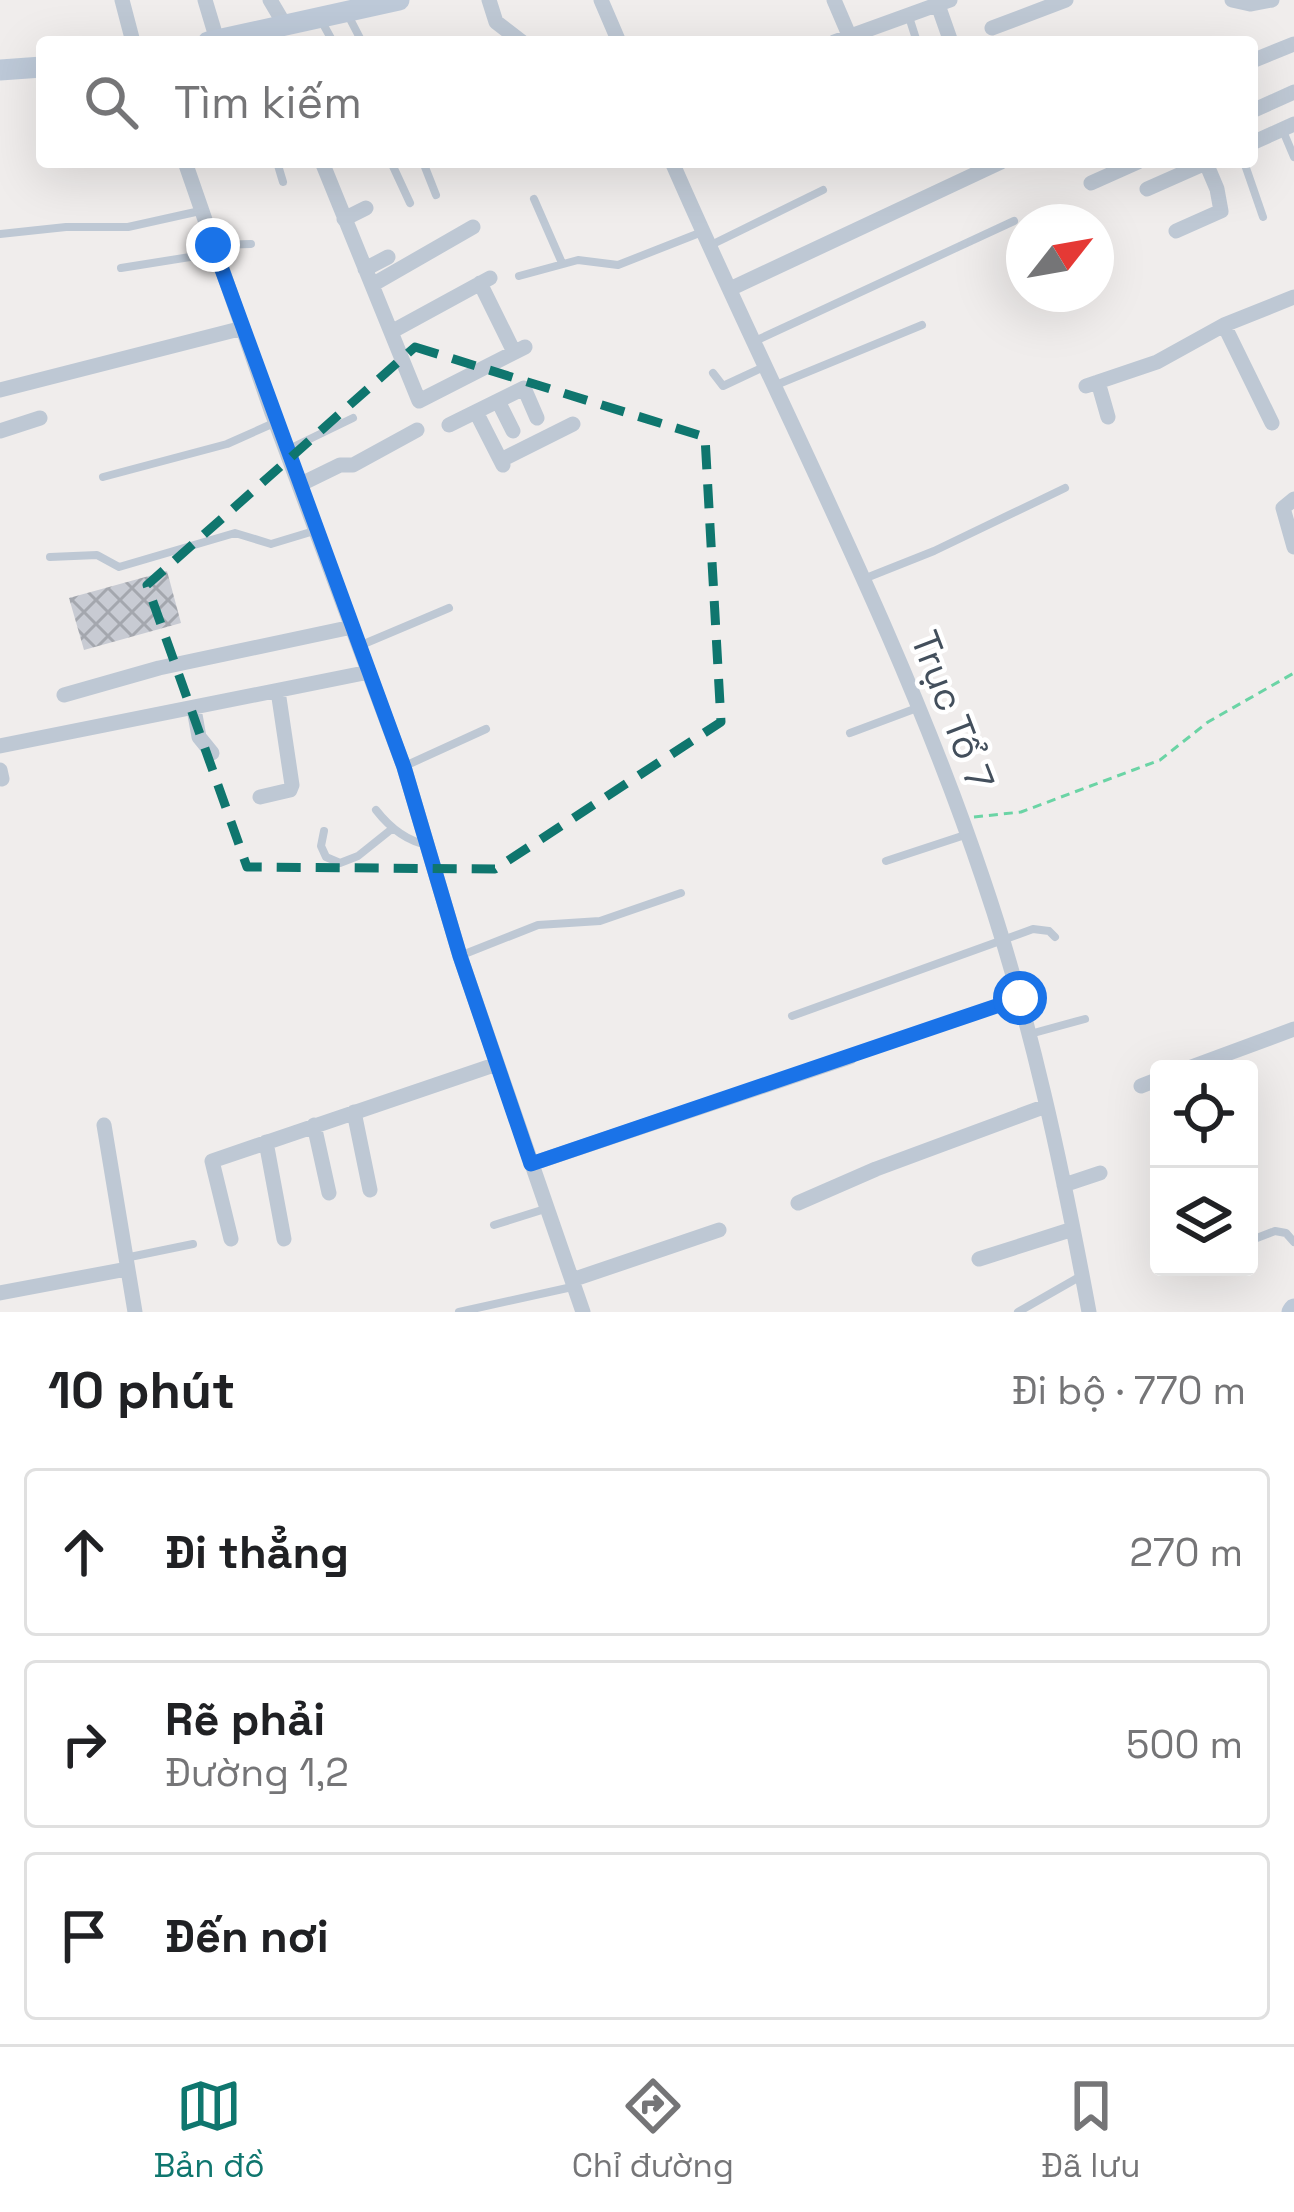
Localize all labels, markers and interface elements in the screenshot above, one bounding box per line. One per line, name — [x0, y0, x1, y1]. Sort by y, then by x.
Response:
search box — [36, 36, 1258, 168]
icon: search — [78, 69, 144, 135]
text: Tìm kiếm — [174, 74, 362, 131]
north arrow — [1006, 204, 1114, 312]
route end — [186, 218, 240, 272]
street label: Trục Tổ 7 — [900, 624, 1005, 796]
route start — [993, 971, 1047, 1025]
map controls — [1150, 1060, 1258, 1276]
button: locate — [1150, 1060, 1258, 1168]
button: layers — [1150, 1168, 1258, 1276]
text: 10 phút — [48, 1358, 235, 1423]
text: Đi bộ · 770 m — [1012, 1366, 1246, 1415]
icon: ahead — [51, 1519, 117, 1585]
text: Đi thẳng — [165, 1524, 349, 1581]
text: 270 m — [1130, 1528, 1243, 1577]
text: Rẽ phải — [165, 1691, 325, 1748]
icon: right — [51, 1711, 117, 1777]
text: 500 m — [1126, 1720, 1243, 1769]
text: Đường 1,2 — [165, 1748, 349, 1797]
icon: arrive — [51, 1903, 117, 1969]
text: Đến nơi — [165, 1908, 329, 1965]
tab: Bản đồ — [153, 2073, 265, 2187]
tab: Chỉ đường — [572, 2073, 734, 2187]
tab: Đã lưu — [1041, 2073, 1140, 2187]

